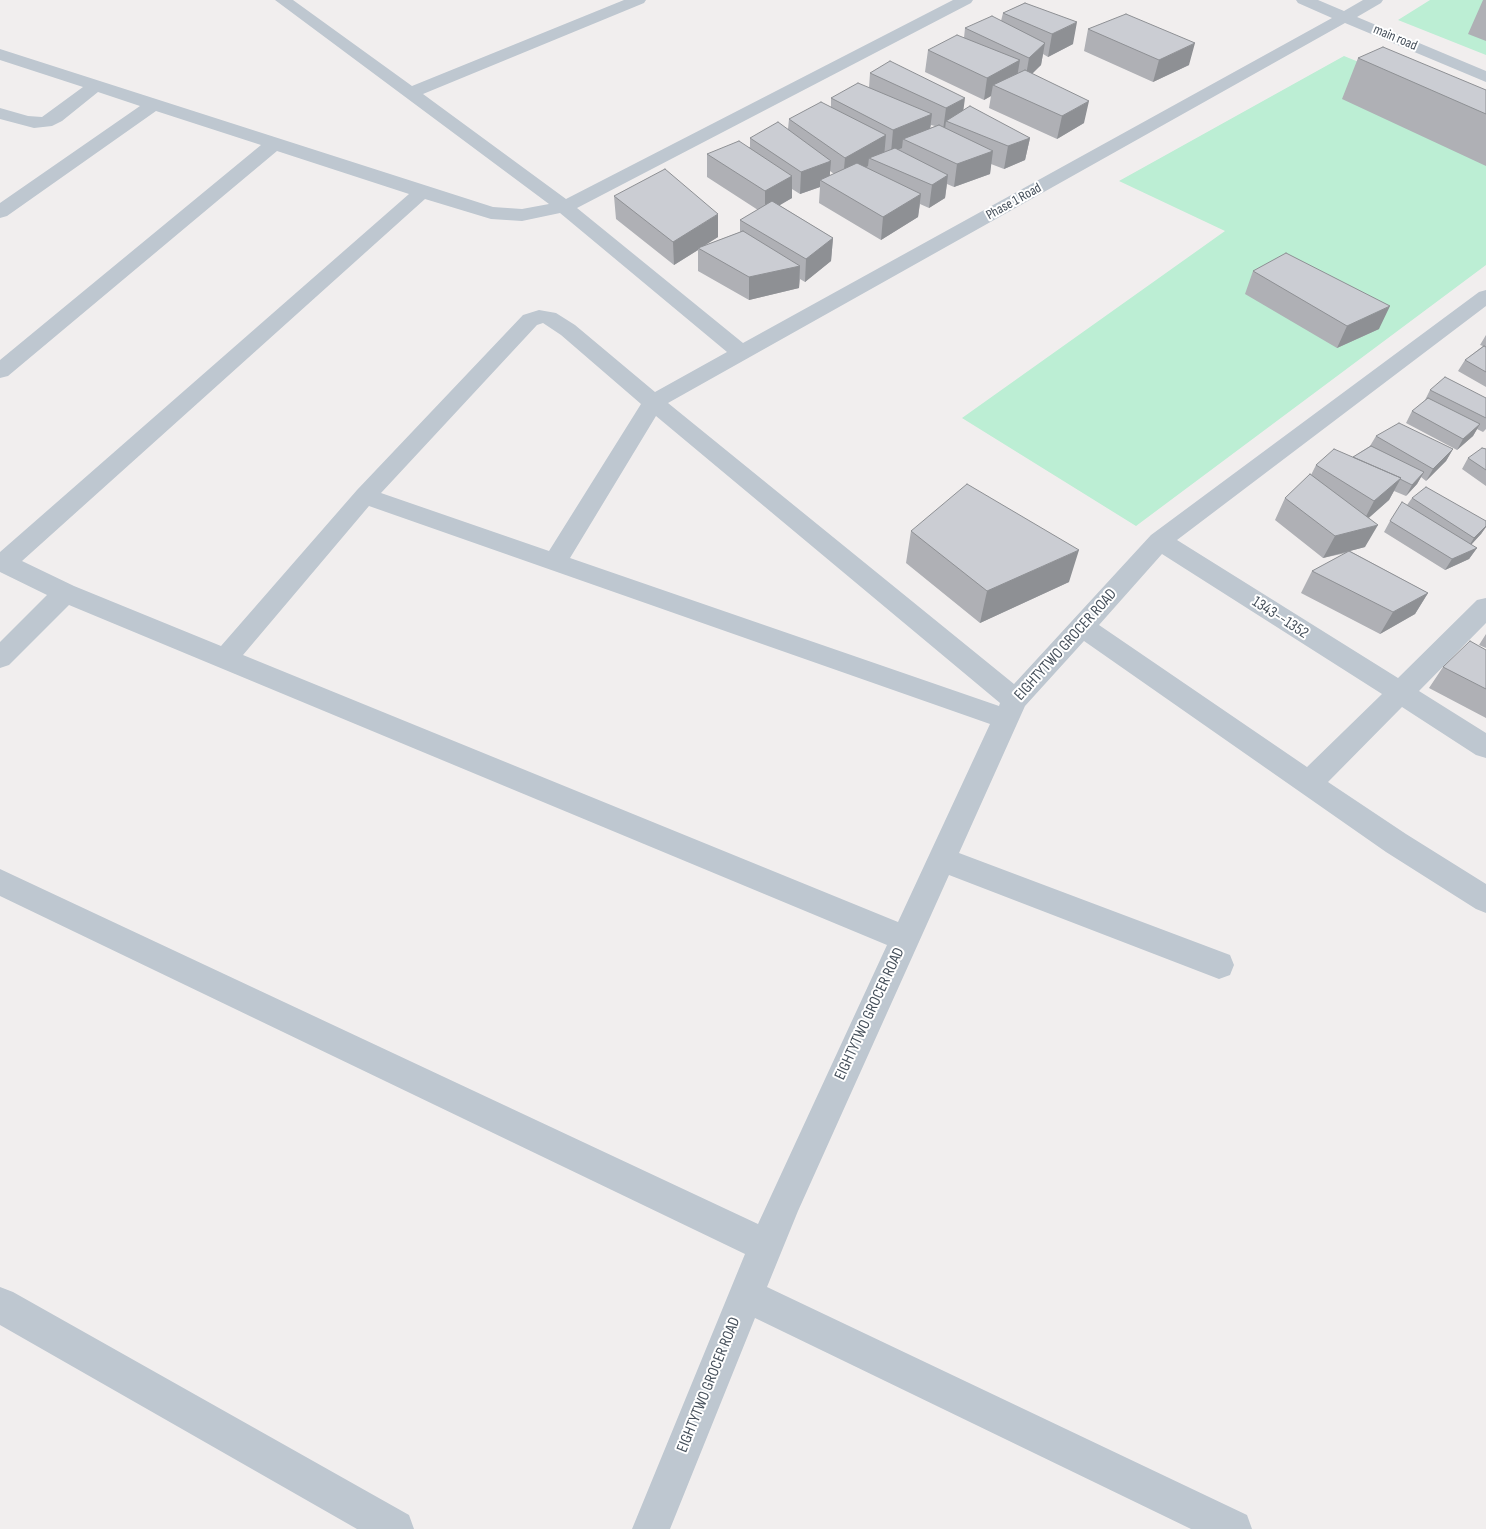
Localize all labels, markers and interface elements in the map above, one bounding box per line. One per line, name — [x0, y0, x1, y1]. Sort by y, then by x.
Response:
street label: main road — [1371, 21, 1419, 55]
street label: Phase 1 Road — [983, 180, 1045, 224]
street label: EIGHTYTWO GROCER ROAD — [1011, 585, 1121, 705]
street label: 1343--1352 — [1248, 593, 1312, 643]
street label: EIGHTYTWO GROCER ROAD — [831, 945, 909, 1083]
street label: EIGHTYTWO GROCER ROAD — [673, 1315, 745, 1455]

